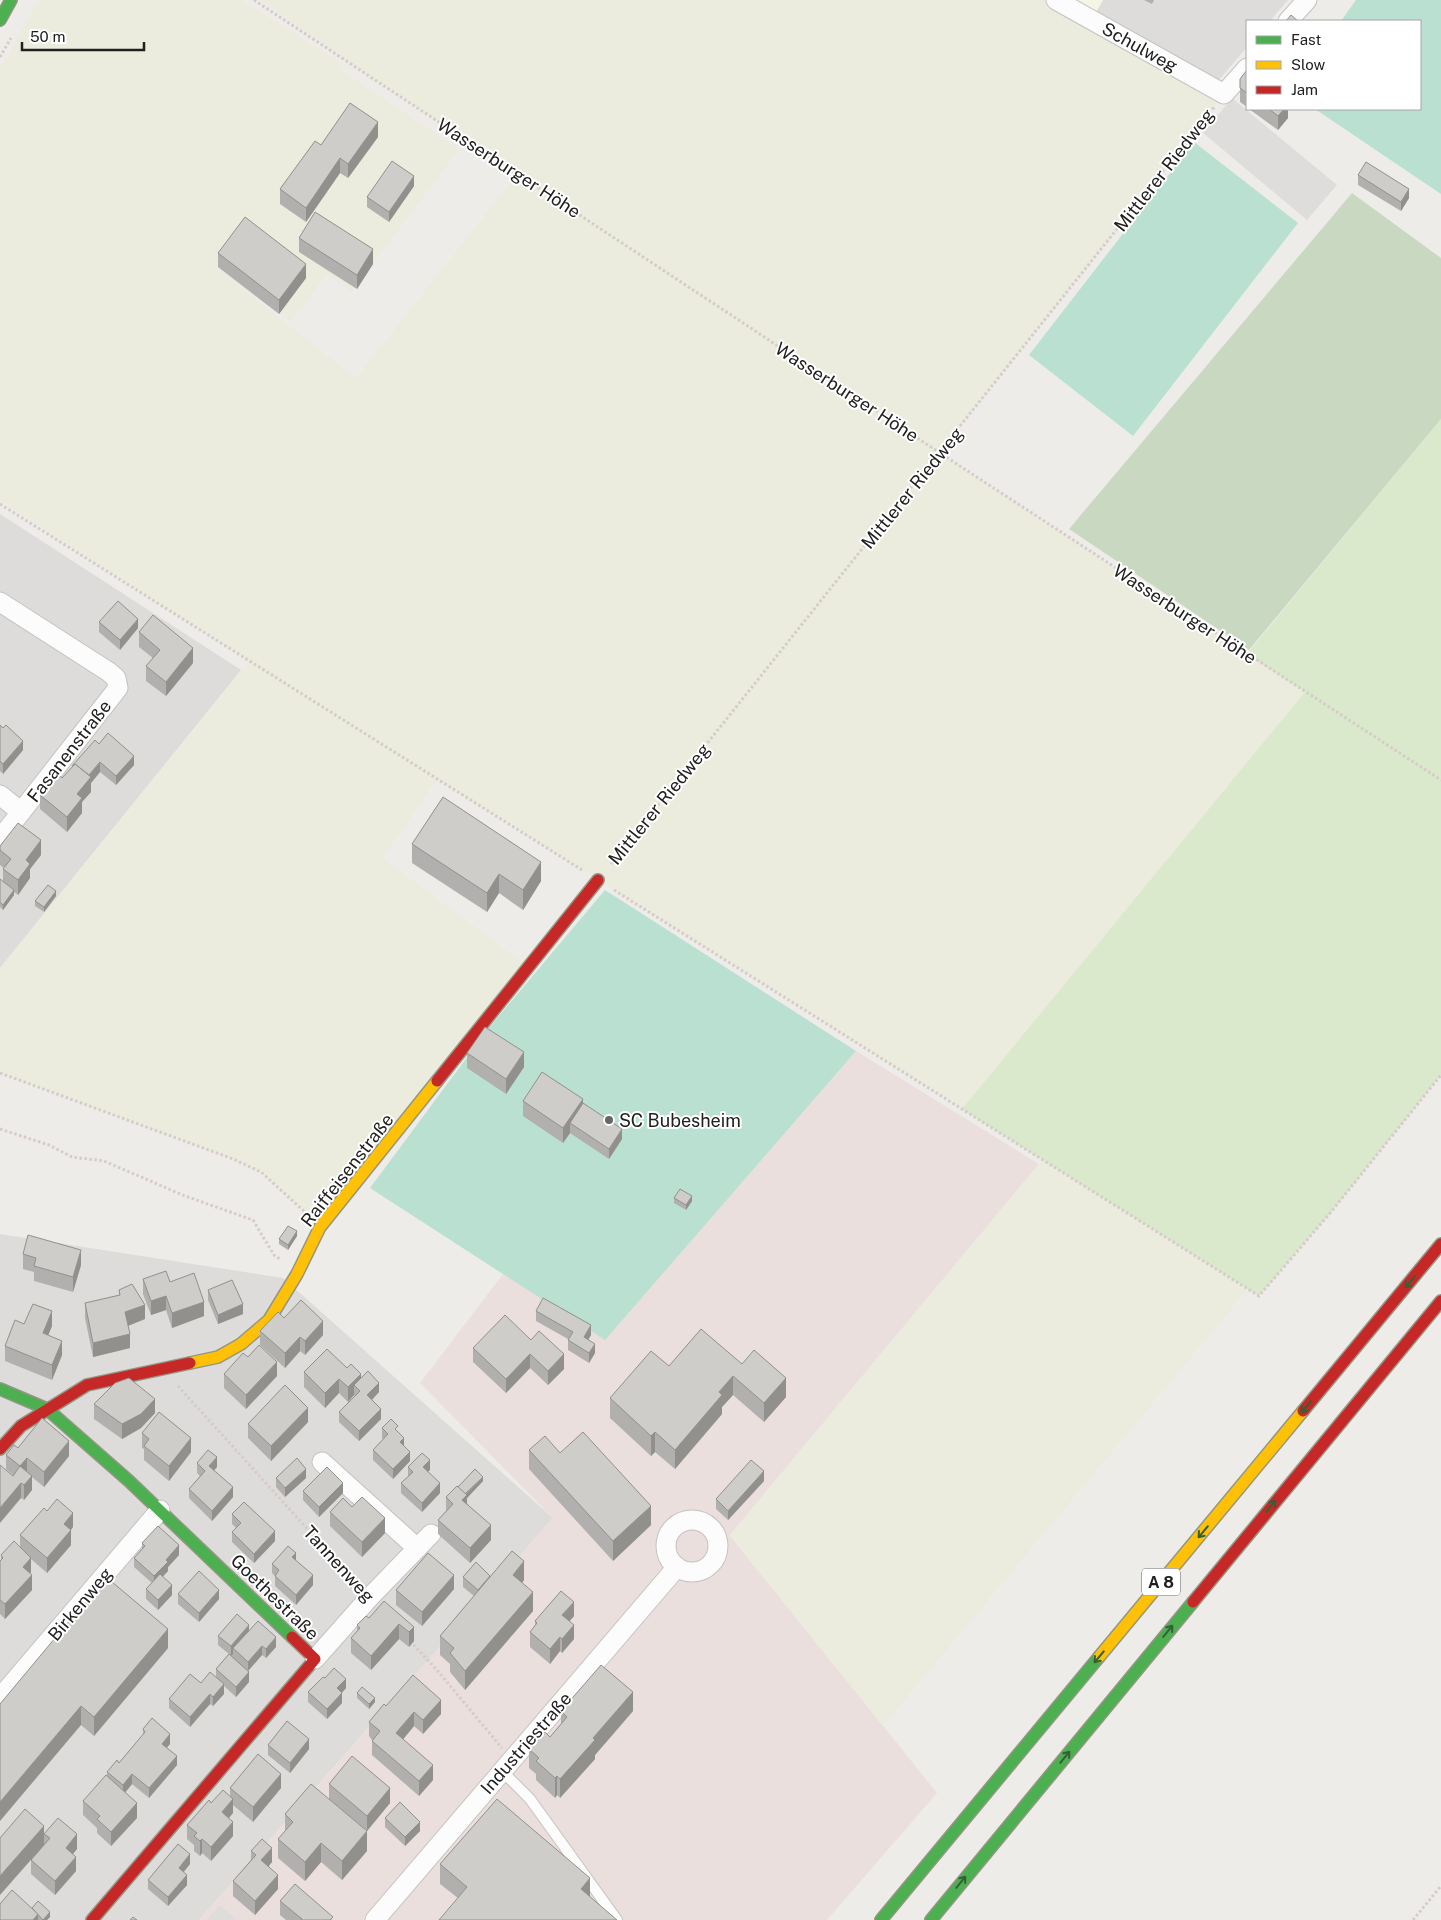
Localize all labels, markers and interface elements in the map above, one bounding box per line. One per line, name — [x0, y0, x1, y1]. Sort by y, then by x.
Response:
street label: Schulweg — [1099, 18, 1181, 76]
scale bar — [22, 20, 145, 52]
legend — [1246, 20, 1421, 110]
text: 50 m — [30, 28, 65, 45]
text: Fast — [1291, 31, 1321, 48]
text: Slow — [1291, 56, 1326, 73]
text: Jam — [1291, 81, 1318, 98]
street label: Mittlerer Riedweg — [1110, 104, 1218, 236]
street label: Wasserburger Höhe — [433, 114, 585, 222]
street label: Wasserburger Höhe — [771, 338, 923, 446]
street label: Mittlerer Riedweg — [857, 423, 967, 553]
street label: Wasserburger Höhe — [1109, 560, 1261, 668]
street label: Fasanenstraße — [23, 696, 115, 806]
street label: Mittlerer Riedweg — [604, 739, 714, 869]
street label: Raiffeisenstraße — [296, 1109, 398, 1231]
place label: SC Bubesheim — [619, 1110, 741, 1131]
marker: SC Bubesheim — [603, 1114, 615, 1126]
one-way arrow — [1405, 1275, 1416, 1288]
one-way arrow — [1301, 1400, 1312, 1413]
one-way arrow — [1265, 1499, 1277, 1512]
street label: Tannenweg — [299, 1521, 379, 1607]
one-way arrow — [1197, 1526, 1208, 1539]
street label: Goethestraße — [227, 1550, 323, 1644]
street label: Birkenweg — [43, 1563, 117, 1645]
road number: A 8 — [1142, 1568, 1180, 1595]
one-way arrow — [1162, 1625, 1173, 1638]
one-way arrow — [1093, 1651, 1105, 1664]
street label: Industriestraße — [476, 1688, 576, 1798]
one-way arrow — [1059, 1751, 1070, 1764]
one-way arrow — [956, 1876, 967, 1889]

